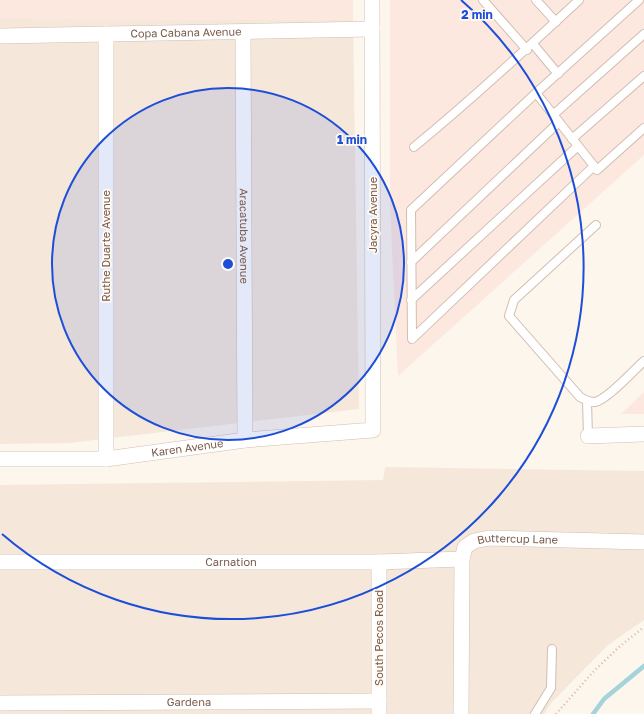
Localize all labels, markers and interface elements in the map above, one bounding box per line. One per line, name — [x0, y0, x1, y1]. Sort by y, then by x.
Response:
text: 2 min — [461, 7, 493, 22]
street label: Copa Cabana Avenue — [130, 24, 242, 40]
text: 1 min — [337, 132, 367, 147]
street label: Jacyra Avenue — [366, 177, 379, 253]
street label: Aracatuba Avenue — [238, 188, 251, 284]
street label: Ruthe Duarte Avenue — [99, 190, 112, 302]
centre of rings — [221, 257, 235, 271]
street label: Karen Avenue — [150, 436, 224, 459]
street label: Buttercup Lane — [476, 531, 558, 546]
street label: Carnation — [205, 555, 257, 568]
street label: South Pecos Road — [372, 590, 385, 686]
street label: Gardena — [167, 695, 211, 708]

